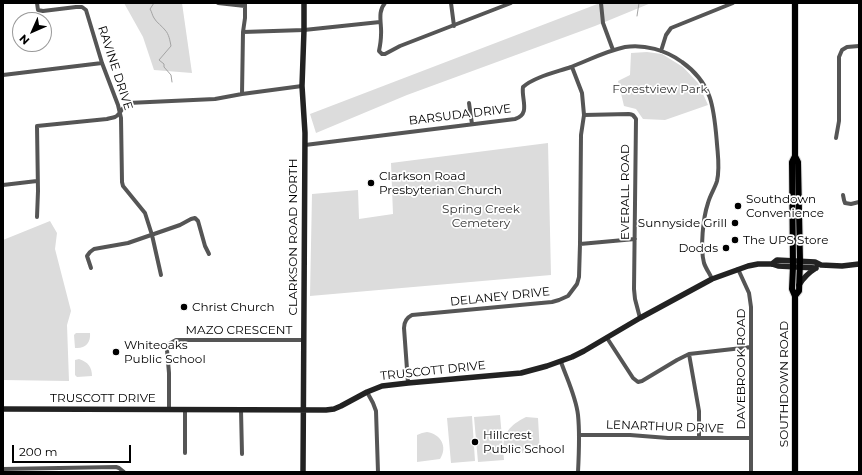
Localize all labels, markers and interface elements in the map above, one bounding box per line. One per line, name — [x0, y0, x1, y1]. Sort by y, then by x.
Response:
north arrow — [12, 12, 52, 52]
street label: RAVINE DRIVE — [95, 24, 135, 112]
text: N — [16, 32, 32, 48]
park label: Forestview Park — [612, 82, 708, 96]
street label: BARSUDA DRIVE — [408, 102, 512, 128]
street label: EVERALL ROAD — [618, 144, 632, 240]
street label: CLARKSON ROAD NORTH — [286, 159, 300, 315]
place label: Clarkson Road Presbyterian Church — [379, 169, 502, 197]
marker: Clarkson Road Presbyterian Church — [366, 178, 376, 188]
place label: Southdown Convenience — [746, 192, 824, 220]
marker: Southdown Convenience — [733, 201, 743, 211]
park label: Spring Creek Cemetery — [442, 202, 520, 230]
place label: Sunnyside Grill — [638, 216, 727, 230]
marker: Sunnyside Grill — [730, 218, 740, 228]
place label: The UPS Store — [743, 233, 828, 247]
marker: The UPS Store — [730, 235, 740, 245]
place label: Dodds — [678, 241, 718, 255]
marker: Dodds — [721, 243, 731, 253]
street label: DELANEY DRIVE — [449, 285, 551, 309]
place label: Christ Church — [192, 300, 275, 314]
marker: Christ Church — [179, 302, 189, 312]
street label: DAVEBROOK ROAD — [734, 309, 748, 429]
street label: SOUTHDOWN ROAD — [777, 321, 791, 447]
street label: MAZO CRESCENT — [186, 323, 292, 337]
place label: Whiteoaks Public School — [124, 338, 206, 366]
marker: Whiteoaks Public School — [111, 347, 121, 357]
street label: TRUSCOTT DRIVE — [380, 358, 486, 384]
street label: TRUSCOTT DRIVE — [50, 391, 156, 405]
street label: LENARTHUR DRIVE — [606, 418, 724, 436]
place label: Hillcrest Public School — [483, 428, 565, 456]
scale bar — [14, 437, 133, 463]
marker: Hillcrest Public School — [470, 437, 480, 447]
text: 200 m — [19, 444, 58, 459]

